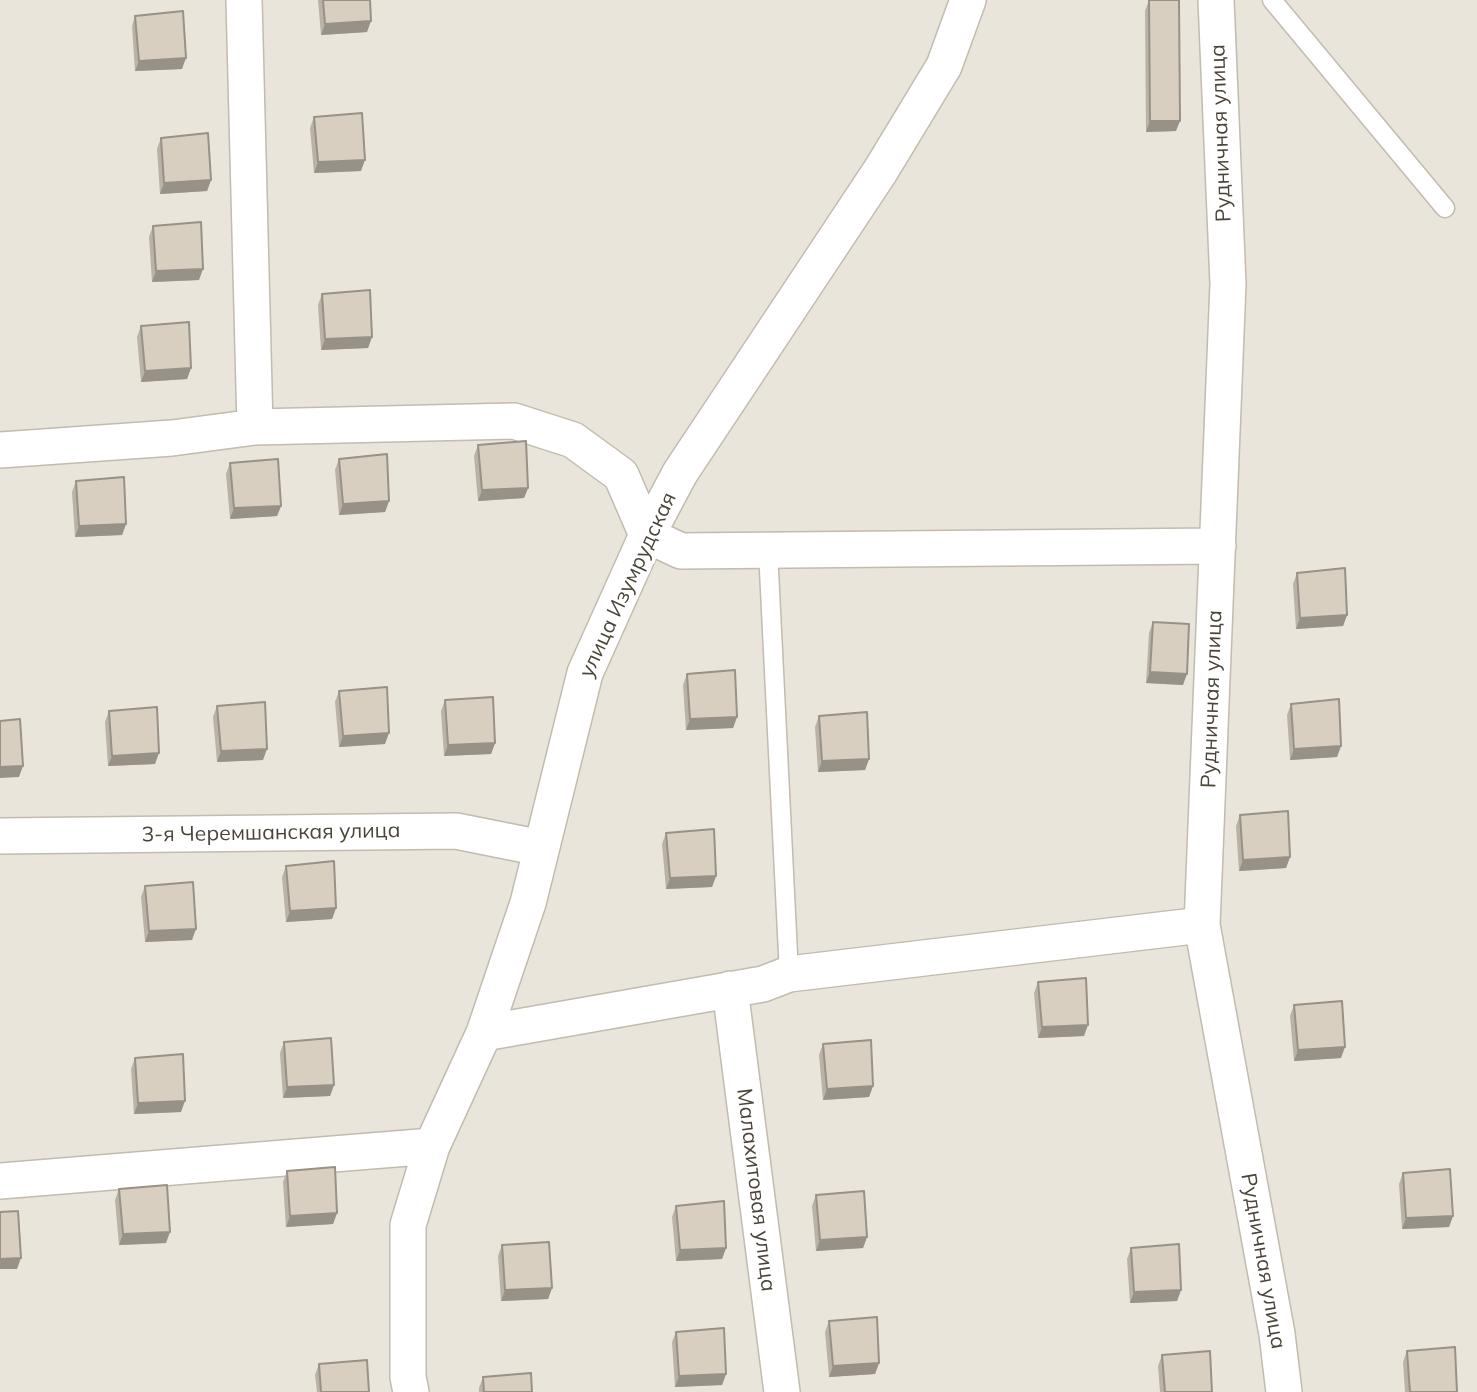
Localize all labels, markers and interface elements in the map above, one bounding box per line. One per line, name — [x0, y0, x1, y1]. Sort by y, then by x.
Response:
street label: Рудничная улица — [1205, 44, 1237, 222]
street label: улица Изумрудская — [574, 488, 682, 682]
street label: Рудничная улица — [1196, 610, 1228, 788]
street label: 3-я Черемшанская улица — [141, 818, 401, 848]
street label: Малахитовая улица — [731, 1087, 781, 1293]
street label: Рудничная улица — [1235, 1171, 1291, 1351]

